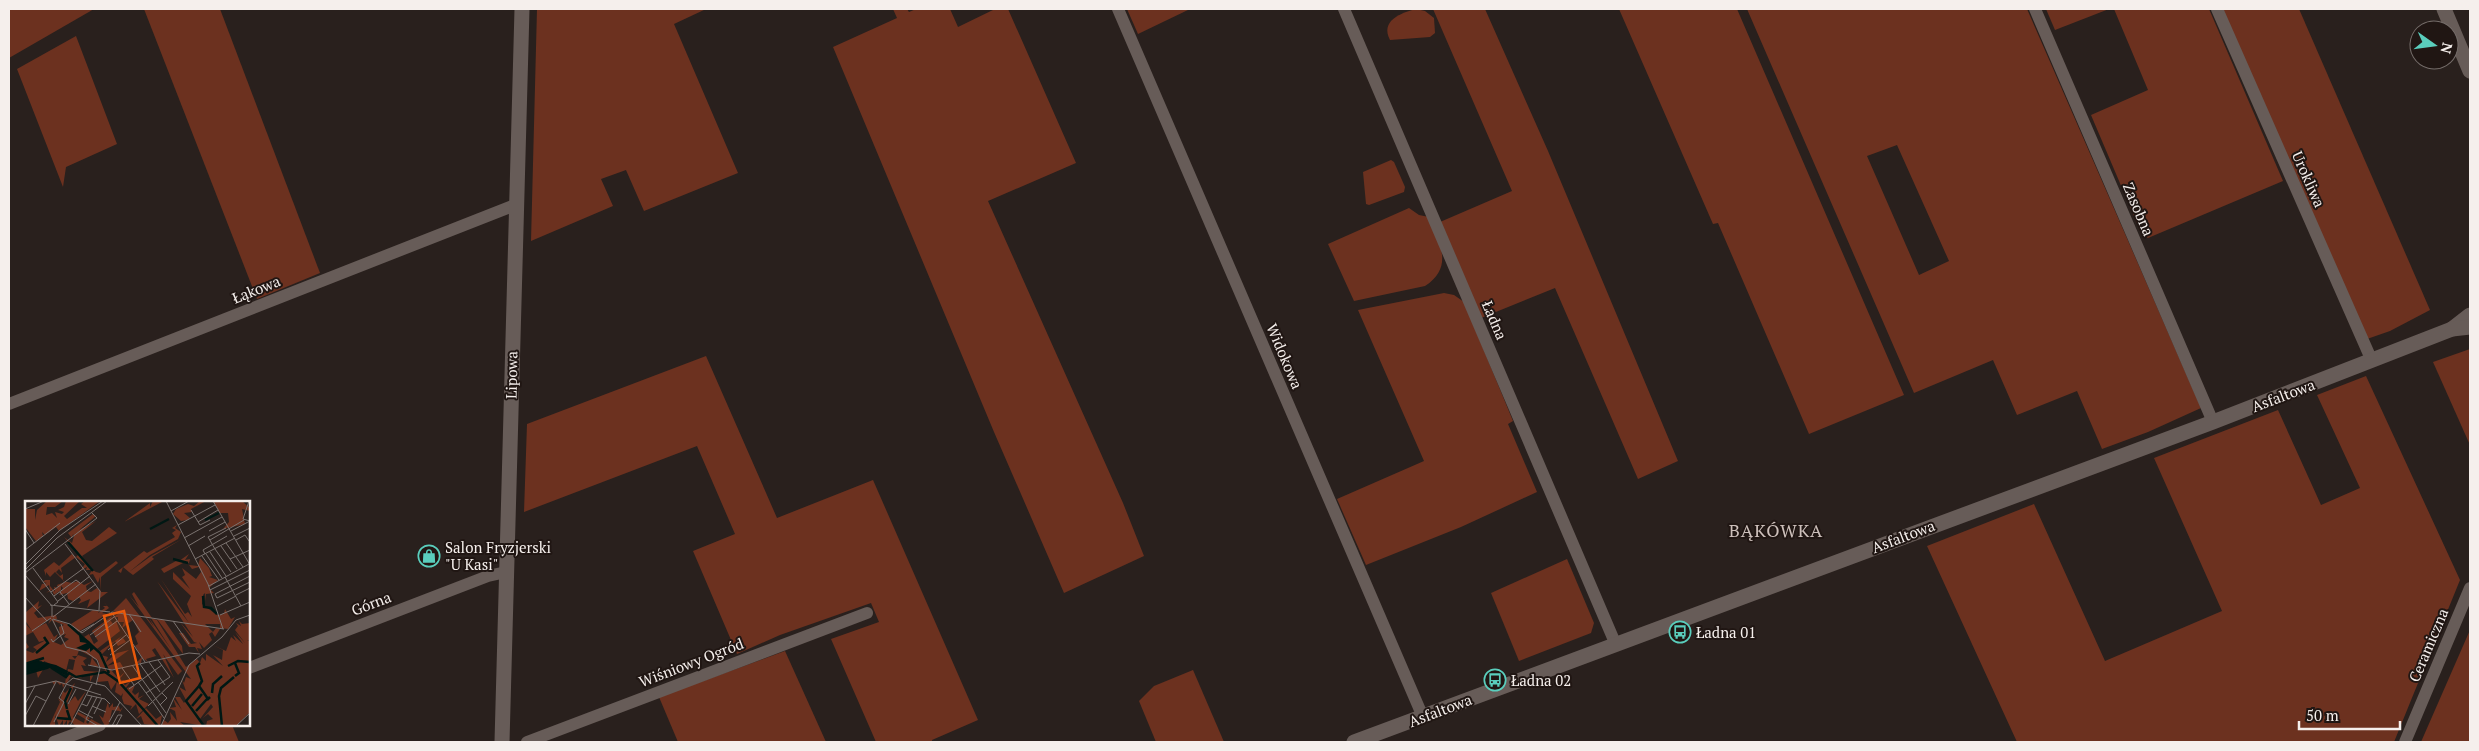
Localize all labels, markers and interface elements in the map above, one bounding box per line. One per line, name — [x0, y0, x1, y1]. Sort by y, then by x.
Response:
north arrow — [2409, 20, 2459, 70]
text: N — [2437, 41, 2458, 56]
street label: Urokliwa — [2288, 148, 2330, 211]
street label: Zasobna — [2119, 179, 2159, 239]
street label: Łąkowa — [229, 270, 283, 308]
street label: Ładna — [1478, 297, 1512, 343]
street label: Widokowa — [1262, 320, 1308, 392]
street label: Lipowa — [501, 350, 521, 399]
street label: Asfaltowa — [2249, 374, 2318, 416]
inset map — [25, 501, 250, 726]
street label: Asfaltowa — [1869, 515, 1938, 557]
district label: BĄKÓWKA — [1729, 518, 1823, 542]
place label: Salon Fryzjerski "U Kasi" — [445, 537, 551, 574]
shop icon: Salon Fryzjerski "U Kasi" — [417, 544, 441, 568]
street label: Górna — [348, 586, 394, 620]
street label: Ceramiczna — [2404, 605, 2453, 685]
bus stop icon: Ładna 01 — [1668, 620, 1692, 644]
place label: Ładna 01 — [1696, 622, 1756, 642]
street label: Wiśniowy Ogród — [636, 633, 746, 691]
bus stop icon: Ładna 02 — [1483, 668, 1507, 692]
place label: Ładna 02 — [1511, 670, 1571, 690]
street label: Asfaltowa — [1406, 689, 1475, 731]
scale bar — [2299, 698, 2400, 730]
text: 50 m — [2306, 705, 2339, 725]

